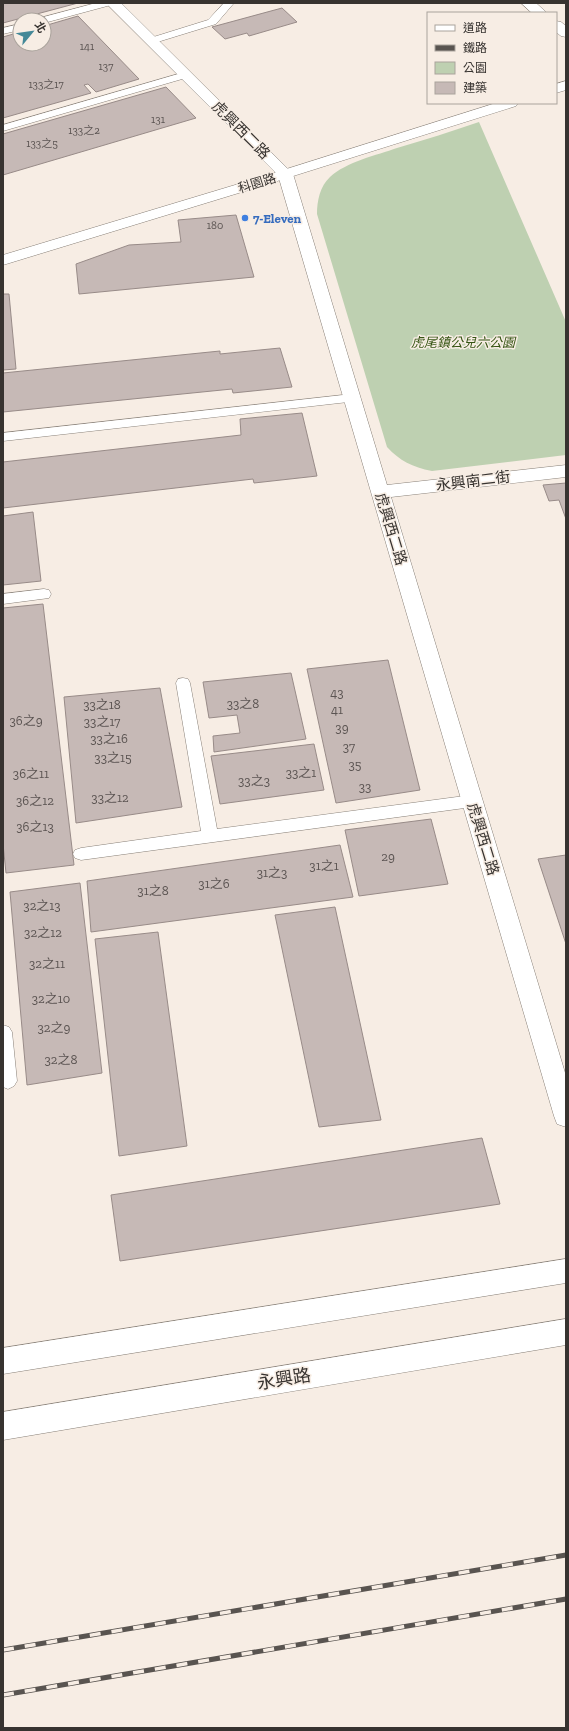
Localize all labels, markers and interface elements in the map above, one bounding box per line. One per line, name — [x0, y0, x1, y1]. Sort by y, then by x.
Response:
north arrow — [12, 12, 52, 52]
legend — [427, 12, 557, 104]
text: 北 — [32, 19, 49, 35]
text: 道路 — [463, 21, 487, 35]
house number: 141 — [80, 40, 95, 53]
text: 鐵路 — [463, 41, 487, 55]
house number: 137 — [99, 60, 113, 73]
text: 公園 — [463, 61, 487, 75]
house number: 133之17 — [28, 78, 64, 91]
text: 建築 — [463, 81, 487, 95]
street label: 虎興西二路 — [208, 97, 274, 163]
house number: 131 — [151, 113, 166, 126]
house number: 133之2 — [68, 124, 100, 137]
house number: 133之5 — [26, 137, 58, 150]
street label: 科園路 — [236, 170, 278, 196]
place label: 7-Eleven — [253, 211, 302, 226]
marker: 7-Eleven — [240, 213, 250, 223]
house number: 180 — [207, 219, 223, 232]
park label: 虎尾鎮公兒六公園 — [411, 335, 517, 350]
street label: 永興南二街 — [435, 467, 511, 495]
street label: 虎興西二路 — [371, 490, 411, 568]
house number: 43 — [330, 685, 344, 700]
house number: 33之8 — [227, 696, 259, 711]
house number: 33之18 — [83, 697, 121, 712]
house number: 41 — [331, 702, 343, 717]
house number: 36之9 — [9, 713, 43, 728]
house number: 33之17 — [84, 714, 120, 729]
house number: 39 — [335, 720, 349, 735]
house number: 33之16 — [90, 731, 128, 746]
house number: 37 — [343, 739, 355, 754]
house number: 33之15 — [94, 750, 132, 765]
house number: 35 — [348, 757, 362, 772]
house number: 33之1 — [286, 765, 316, 780]
house number: 36之11 — [13, 766, 49, 781]
house number: 33之3 — [238, 773, 270, 788]
house number: 33 — [359, 779, 371, 794]
house number: 33之12 — [91, 790, 129, 805]
house number: 36之12 — [16, 793, 54, 808]
street label: 虎興西二路 — [463, 800, 503, 878]
house number: 36之13 — [16, 819, 54, 834]
house number: 29 — [381, 849, 395, 864]
house number: 31之1 — [309, 858, 339, 873]
house number: 31之3 — [257, 865, 287, 880]
house number: 31之6 — [198, 876, 230, 891]
house number: 31之8 — [137, 883, 169, 898]
house number: 32之13 — [23, 898, 61, 913]
house number: 32之12 — [24, 925, 62, 940]
house number: 32之11 — [29, 956, 65, 971]
house number: 32之10 — [32, 991, 70, 1006]
house number: 32之9 — [38, 1020, 71, 1035]
house number: 32之8 — [44, 1052, 78, 1067]
street label: 永興路 — [256, 1364, 312, 1394]

